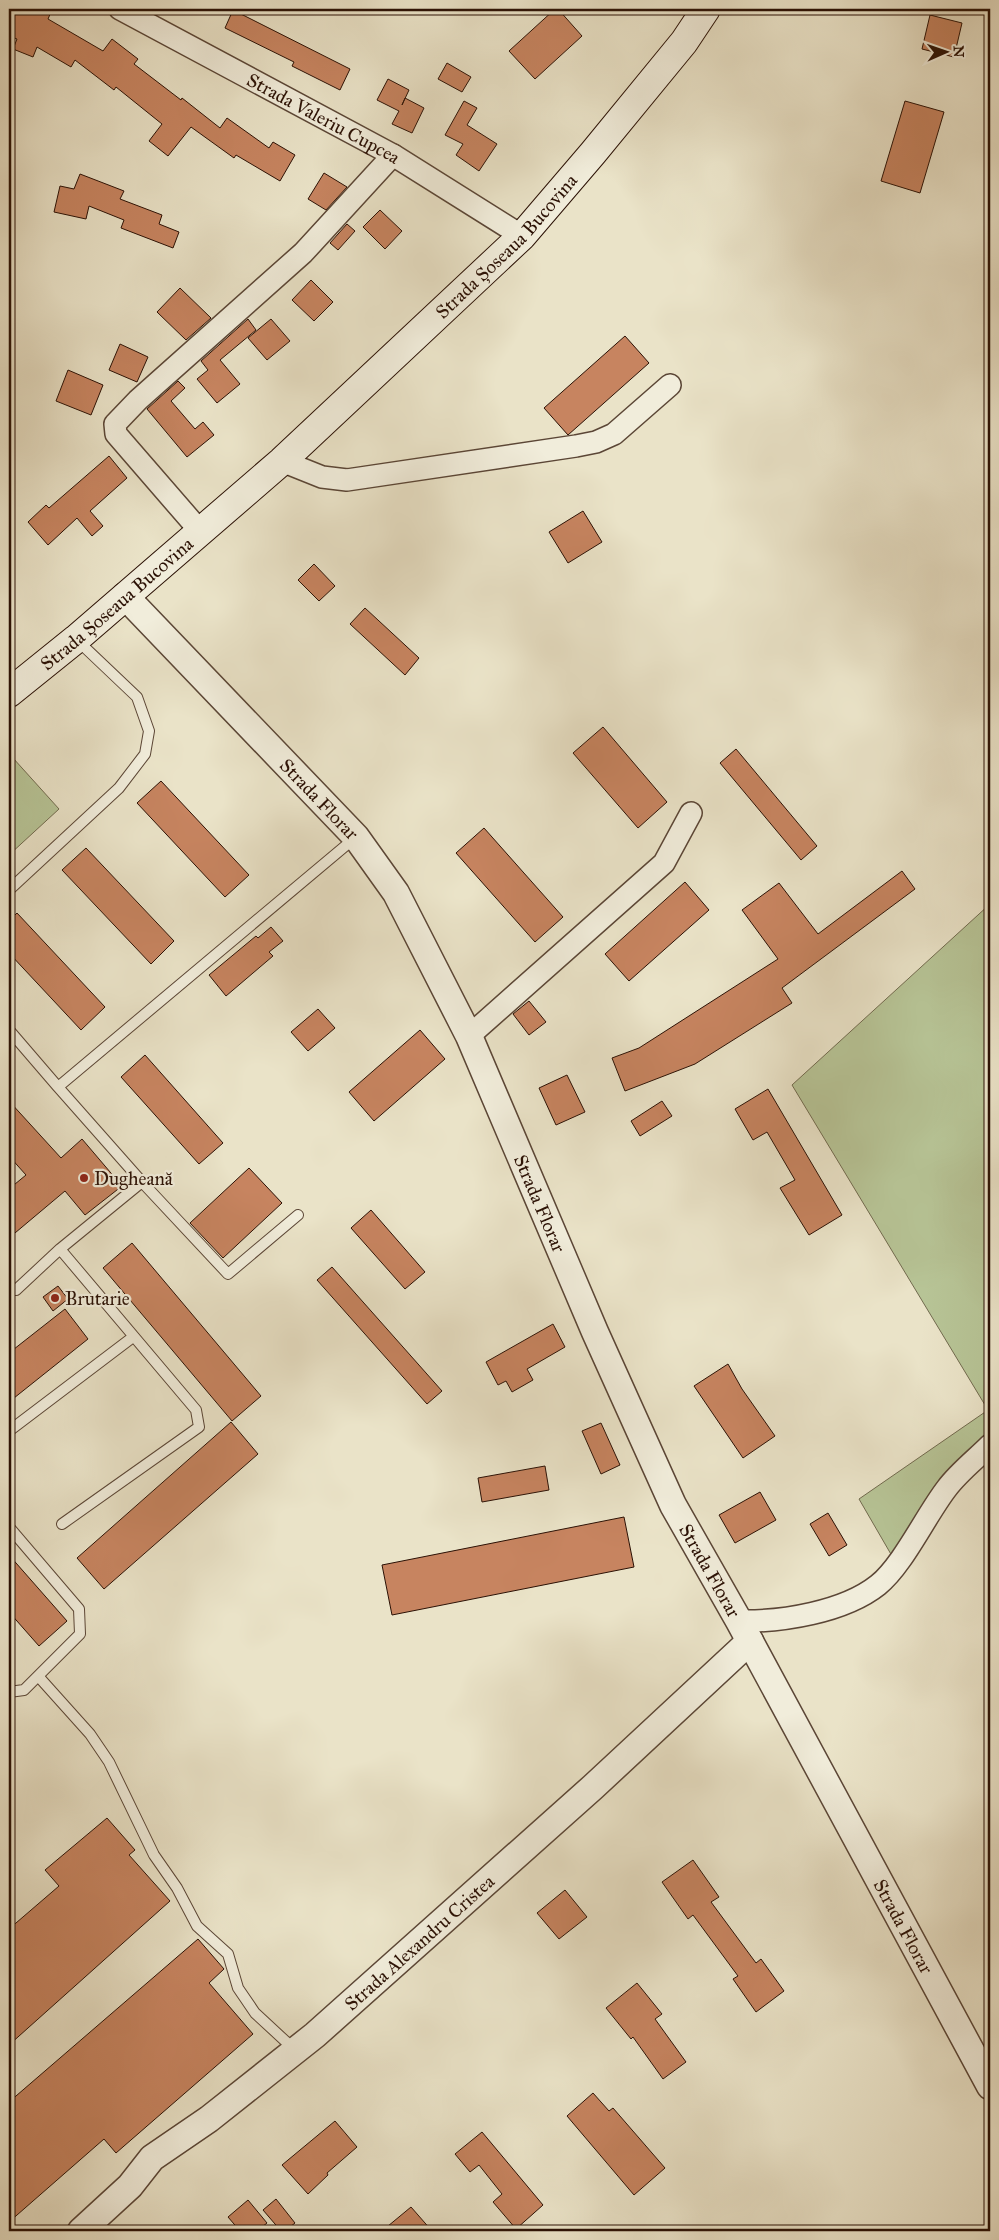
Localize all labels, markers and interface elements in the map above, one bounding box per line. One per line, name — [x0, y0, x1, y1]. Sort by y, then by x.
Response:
north arrow — [922, 28, 972, 78]
text: N — [950, 45, 967, 58]
street label: Strada Valeriu Cupcea — [243, 68, 405, 169]
street label: Strada Șoseaua Bucovina — [431, 169, 583, 323]
street label: Strada Șoseaua Bucovina — [36, 532, 199, 675]
street label: Strada Florar — [275, 754, 364, 845]
street label: Strada Florar — [509, 1151, 571, 1257]
place label: Dugheană — [94, 1167, 174, 1191]
marker: Dugheană — [78, 1172, 90, 1184]
place label: Brutarie — [65, 1287, 130, 1310]
marker: Brutarie — [49, 1292, 61, 1304]
street label: Strada Florar — [674, 1520, 746, 1622]
street label: Strada Alexandru Cristea — [340, 1869, 500, 2015]
street label: Strada Florar — [869, 1875, 939, 1978]

